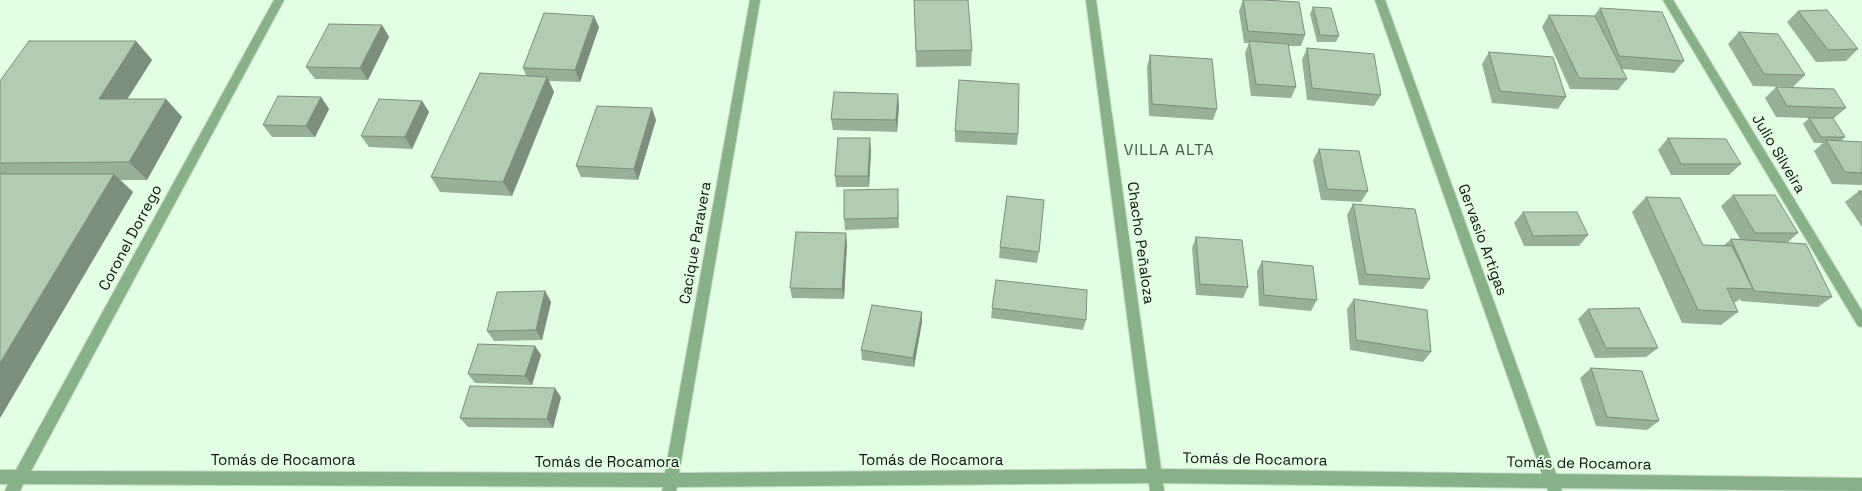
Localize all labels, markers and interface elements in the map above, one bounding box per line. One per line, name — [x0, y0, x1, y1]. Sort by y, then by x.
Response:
street label: Julio Silveira — [1747, 111, 1809, 197]
district label: VILLA ALTA — [1123, 141, 1215, 161]
street label: Cacique Paravera — [676, 180, 716, 306]
street label: Chacho Peñaloza — [1123, 181, 1157, 305]
street label: Coronel Dorrego — [96, 182, 166, 294]
street label: Gervasio Artigas — [1453, 182, 1511, 298]
street label: Tomás de Rocamora — [1182, 450, 1328, 470]
street label: Tomás de Rocamora — [211, 452, 355, 470]
street label: Tomás de Rocamora — [859, 452, 1003, 470]
street label: Tomás de Rocamora — [535, 454, 679, 472]
street label: Tomás de Rocamora — [1506, 454, 1652, 474]

